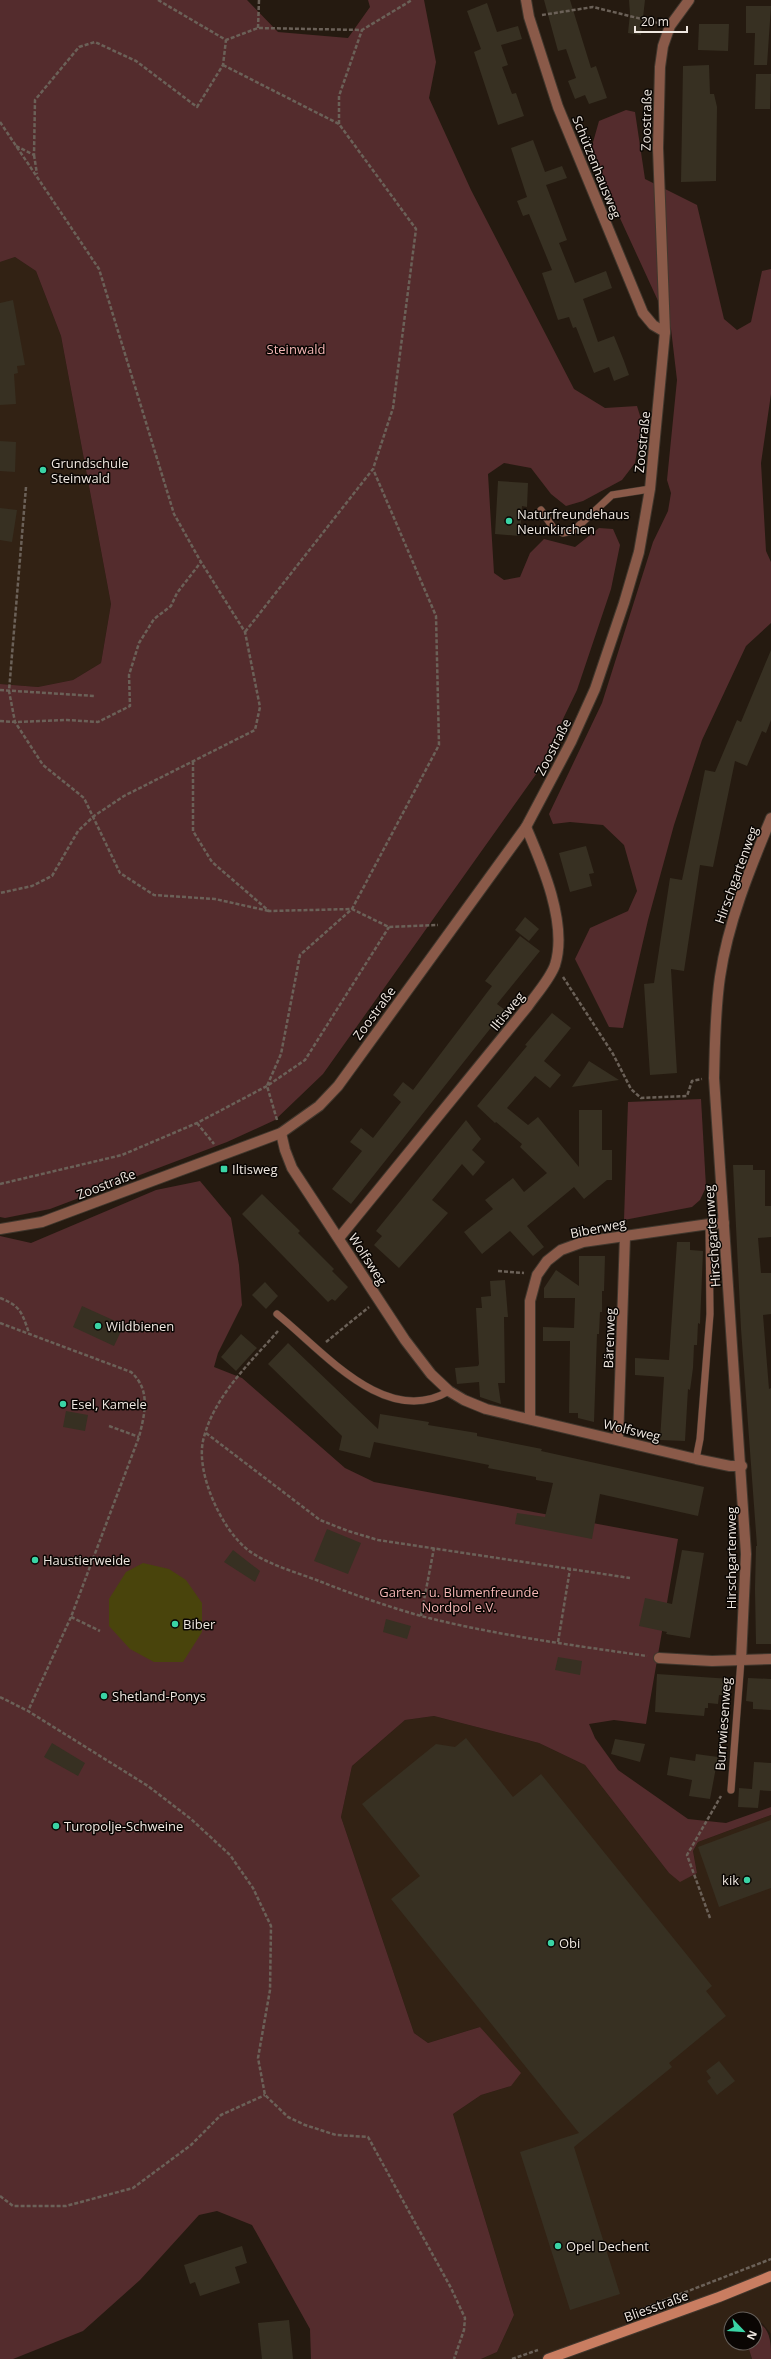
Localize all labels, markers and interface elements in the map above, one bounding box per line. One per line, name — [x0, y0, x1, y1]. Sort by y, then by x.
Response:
scale bar — [635, 8, 687, 34]
text: 20 m — [641, 13, 669, 30]
street label: Zoostraße — [636, 89, 656, 151]
street label: Schützenhausweg — [568, 113, 626, 221]
park label: Steinwald — [267, 340, 325, 358]
street label: Zoostraße — [630, 410, 654, 474]
place label: Grundschule Steinwald — [51, 454, 129, 487]
marker: Grundschule Steinwald — [38, 465, 48, 475]
place label: Naturfreundehaus Neunkirchen — [517, 505, 629, 538]
marker: Naturfreundehaus Neunkirchen — [504, 516, 514, 526]
street label: Zoostraße — [531, 715, 575, 779]
street label: Hirschgartenweg — [710, 824, 762, 926]
street label: Zoostraße — [349, 983, 399, 1043]
street label: Iltisweg — [486, 988, 528, 1034]
place label: Iltisweg — [232, 1160, 277, 1178]
marker: Iltisweg — [219, 1164, 229, 1174]
street label: Zoostraße — [74, 1165, 138, 1203]
street label: Hirschgartenweg — [699, 1184, 725, 1288]
street label: Biberweg — [568, 1214, 628, 1242]
street label: Wolfsweg — [345, 1230, 391, 1288]
street label: Bärenweg — [599, 1307, 619, 1369]
place label: Wildbienen — [106, 1317, 174, 1335]
marker: Wildbienen — [93, 1321, 103, 1331]
place label: Esel, Kamele — [71, 1395, 147, 1413]
marker: Esel, Kamele — [58, 1399, 68, 1409]
street label: Wolfsweg — [602, 1415, 662, 1445]
street label: Hirschgartenweg — [722, 1507, 740, 1609]
place label: Haustierweide — [43, 1551, 130, 1569]
marker: Haustierweide — [30, 1555, 40, 1565]
park label: Garten- u. Blumenfreunde Nordpol e.V. — [379, 1583, 539, 1616]
place label: Biber — [183, 1615, 216, 1633]
marker: Biber — [170, 1619, 180, 1629]
street label: Burrwiesenweg — [711, 1677, 735, 1771]
place label: Shetland-Ponys — [112, 1687, 206, 1705]
marker: Shetland-Ponys — [99, 1691, 109, 1701]
place label: Turopolje-Schweine — [64, 1817, 183, 1835]
marker: Turopolje-Schweine — [51, 1821, 61, 1831]
place label: kik — [722, 1871, 739, 1889]
marker: kik — [742, 1875, 752, 1885]
place label: Obi — [559, 1934, 580, 1952]
marker: Obi — [546, 1938, 556, 1948]
place label: Opel Dechent — [566, 2237, 649, 2255]
marker: Opel Dechent — [553, 2241, 563, 2251]
street label: Bliesstraße — [621, 2286, 691, 2326]
north arrow — [723, 2311, 763, 2351]
text: N — [744, 2328, 761, 2343]

